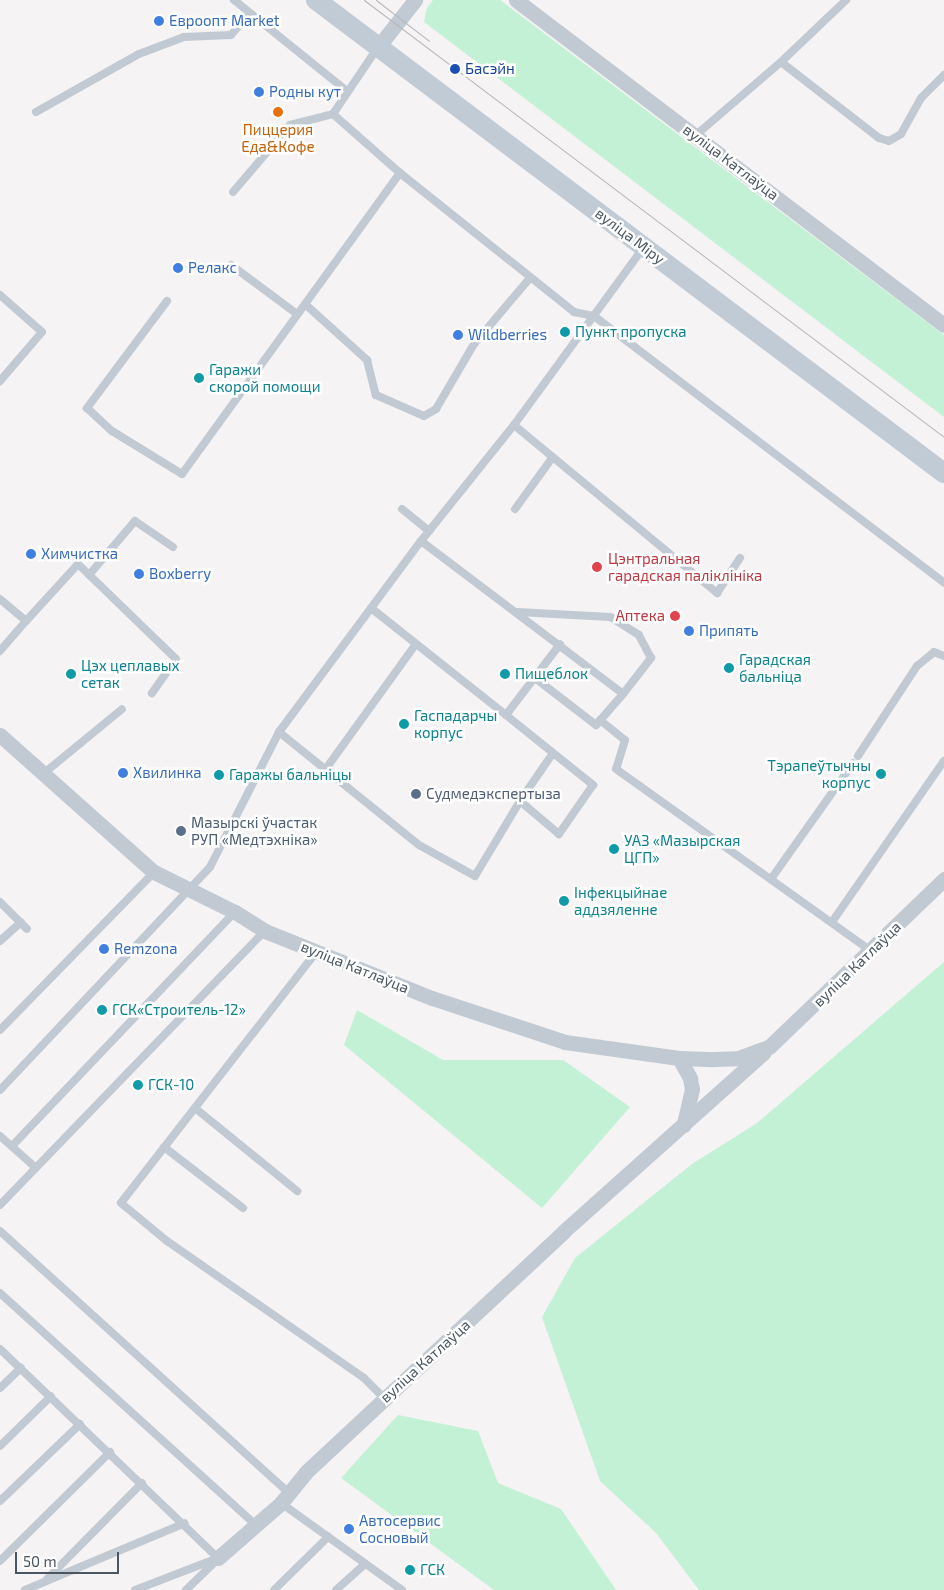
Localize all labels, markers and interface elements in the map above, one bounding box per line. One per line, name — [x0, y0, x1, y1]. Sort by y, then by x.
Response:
place label: Евроопт Market — [169, 12, 279, 30]
marker: Евроопт Market — [153, 15, 165, 27]
place label: Басэйн — [465, 60, 515, 78]
marker: Басэйн — [449, 63, 461, 75]
place label: Родны кут — [269, 83, 341, 101]
marker: Родны кут — [253, 86, 265, 98]
marker: Пиццерия Еда&Кофе — [272, 106, 284, 118]
place label: Пиццерия Еда&Кофе — [241, 120, 315, 155]
street label: вуліца Катлаўца — [680, 120, 782, 204]
street label: вуліца Міру — [592, 204, 668, 268]
place label: Релакс — [188, 259, 237, 277]
marker: Релакс — [172, 262, 184, 274]
place label: Пункт пропуска — [575, 323, 687, 341]
place label: Wildberries — [468, 326, 547, 344]
marker: Пункт пропуска — [559, 326, 571, 338]
marker: Wildberries — [452, 329, 464, 341]
place label: Гаражи скорой помощи — [209, 360, 321, 395]
marker: Гаражи скорой помощи — [193, 372, 205, 384]
place label: Химчистка — [41, 545, 118, 563]
marker: Химчистка — [25, 548, 37, 560]
place label: Цэнтральная гарадская паліклініка — [608, 549, 762, 584]
marker: Цэнтральная гарадская паліклініка — [590, 560, 604, 574]
place label: Boxberry — [149, 565, 211, 583]
marker: Boxberry — [133, 568, 145, 580]
place label: Аптека — [615, 607, 665, 625]
marker: Аптека — [669, 610, 681, 622]
place label: Припять — [699, 622, 758, 640]
marker: Припять — [683, 625, 695, 637]
place label: Гарадская бальніца — [739, 650, 811, 685]
place label: Цэх цеплавых сетак — [81, 656, 179, 691]
marker: Гарадская бальніца — [723, 662, 735, 674]
place label: Пищеблок — [515, 665, 588, 683]
marker: Цэх цеплавых сетак — [65, 668, 77, 680]
marker: Пищеблок — [499, 668, 511, 680]
place label: Гаспадарчы корпус — [414, 706, 497, 741]
marker: Гаспадарчы корпус — [398, 718, 410, 730]
place label: Тэрапеўтычны корпус — [767, 756, 871, 791]
place label: Хвилинка — [133, 764, 202, 782]
place label: Гаражы бальніцы — [229, 766, 352, 784]
marker: Хвилинка — [117, 767, 129, 779]
marker: Тэрапеўтычны корпус — [875, 768, 887, 780]
marker: Гаражы бальніцы — [213, 769, 225, 781]
place label: Судмедэкспертыза — [426, 785, 561, 803]
marker: Судмедэкспертыза — [410, 788, 422, 800]
place label: Мазырскі ўчастак РУП «Медтэхніка» — [191, 813, 318, 848]
marker: Мазырскі ўчастак РУП «Медтэхніка» — [175, 825, 187, 837]
place label: УАЗ «Мазырская ЦГП» — [624, 831, 740, 866]
marker: УАЗ «Мазырская ЦГП» — [608, 843, 620, 855]
place label: Інфекцыйнае аддзяленне — [574, 883, 667, 918]
marker: Інфекцыйнае аддзяленне — [558, 895, 570, 907]
street label: вуліца Катлаўца — [809, 918, 905, 1010]
street label: вуліца Катлаўца — [298, 937, 412, 997]
place label: Remzona — [114, 940, 177, 958]
marker: Remzona — [98, 943, 110, 955]
place label: ГСК«Строитель-12» — [112, 1001, 246, 1019]
marker: ГСК«Строитель-12» — [96, 1004, 108, 1016]
place label: ГСК-10 — [148, 1076, 194, 1094]
marker: ГСК-10 — [132, 1079, 144, 1091]
street label: вуліца Катлаўца — [376, 1316, 474, 1406]
place label: Автосервис Сосновый — [359, 1511, 441, 1546]
marker: Автосервис Сосновый — [343, 1523, 355, 1535]
scale bar — [18, 1542, 121, 1574]
text: 50 m — [23, 1552, 57, 1570]
place label: ГСК — [420, 1561, 445, 1579]
marker: ГСК — [404, 1564, 416, 1576]

